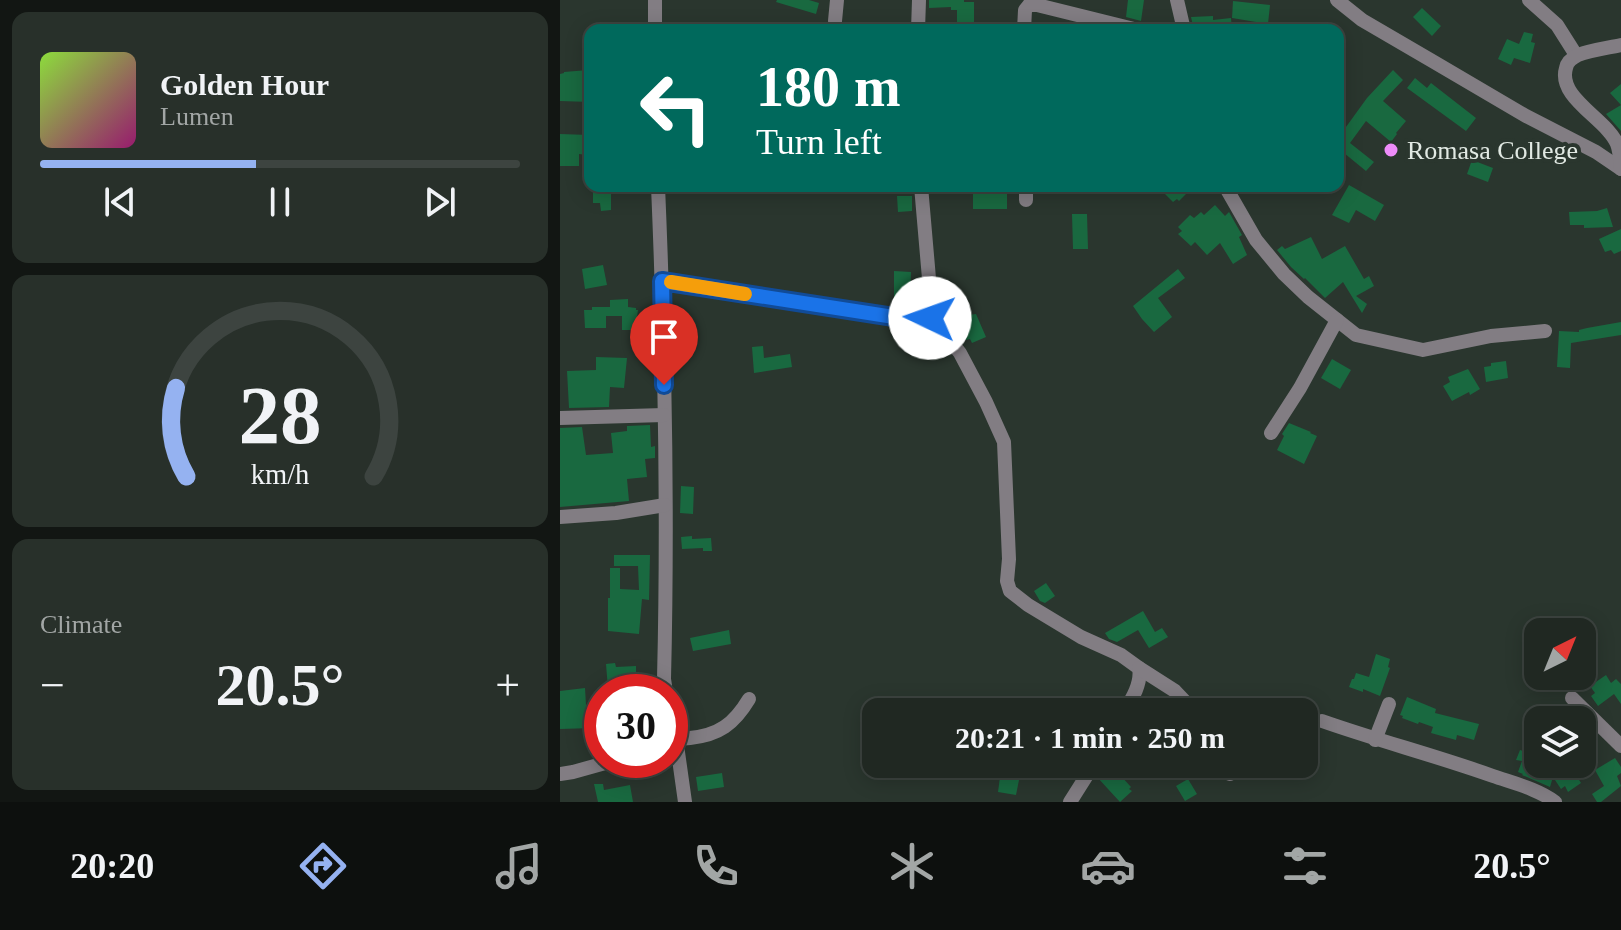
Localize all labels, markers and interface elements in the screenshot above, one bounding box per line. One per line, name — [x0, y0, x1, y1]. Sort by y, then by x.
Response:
icon: left — [624, 56, 728, 160]
text: 180 m — [756, 56, 901, 118]
text: Golden Hour — [160, 68, 329, 101]
text: Lumen — [160, 102, 234, 131]
text: Turn left — [756, 122, 882, 162]
place label: Romasa College — [1407, 136, 1578, 165]
marker: Romasa College — [1382, 141, 1400, 159]
icon: previous — [98, 180, 142, 224]
icon: pause — [258, 180, 302, 224]
icon: next — [418, 180, 462, 224]
position arrow — [888, 276, 972, 360]
pin — [630, 303, 698, 385]
icon: arrive — [642, 315, 686, 359]
text: 28 — [238, 369, 322, 461]
text: km/h — [251, 459, 309, 490]
text: Climate — [40, 610, 122, 639]
north arrow — [1524, 618, 1596, 690]
map controls — [1524, 618, 1596, 778]
text: 20.5° — [216, 652, 345, 718]
text: − — [40, 661, 65, 710]
text: + — [495, 661, 520, 710]
speed limit sign: 30 — [584, 674, 688, 778]
button: layers — [1524, 706, 1596, 778]
text: 20:21 · 1 min · 250 m — [955, 721, 1225, 754]
icon: directions — [295, 838, 351, 894]
icon: music — [491, 838, 547, 894]
icon: phone — [688, 838, 744, 894]
icon: climate — [884, 838, 940, 894]
icon: car — [1080, 838, 1136, 894]
icon: filters — [1277, 838, 1333, 894]
text: 20:20 — [70, 846, 154, 886]
text: 20.5° — [1473, 846, 1551, 886]

